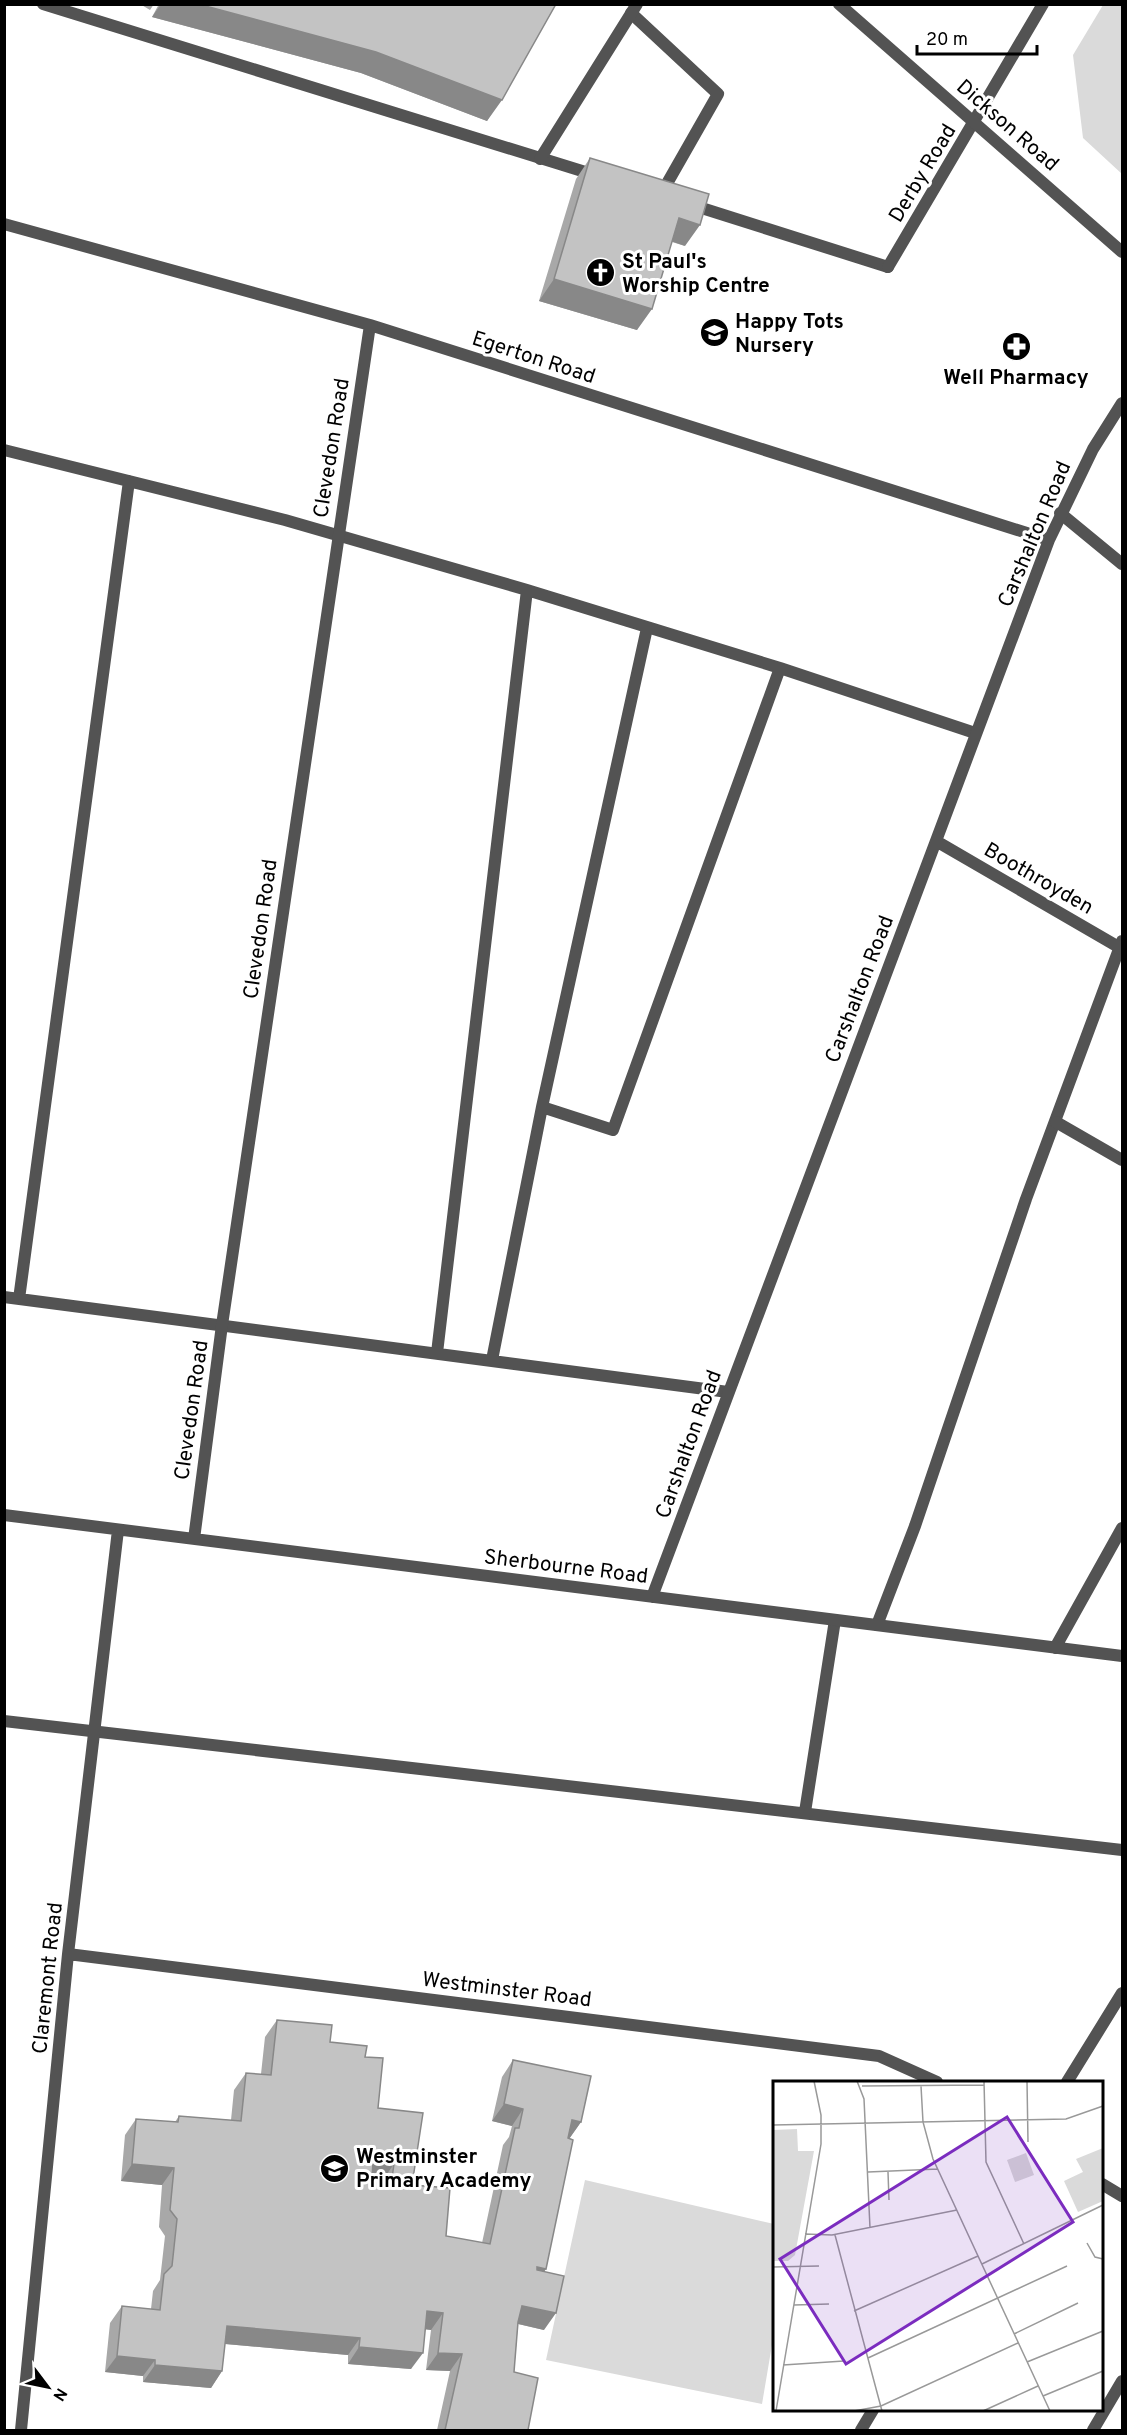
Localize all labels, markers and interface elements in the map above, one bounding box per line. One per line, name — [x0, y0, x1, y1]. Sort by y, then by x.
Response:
scale bar — [917, 18, 1037, 56]
text: 20 m — [926, 29, 968, 52]
street label: Dickson Road — [950, 74, 1064, 178]
street label: Derby Road — [883, 120, 963, 228]
place label: St Paul's Worship Centre — [622, 249, 770, 300]
church icon: St Paul's Worship Centre — [585, 257, 617, 289]
place label: Happy Tots Nursery — [735, 309, 844, 360]
school or university icon: Happy Tots Nursery — [698, 317, 730, 349]
street label: Egerton Road — [468, 326, 599, 391]
pharmacy icon: Well Pharmacy — [1000, 330, 1032, 362]
place label: Well Pharmacy — [943, 365, 1089, 392]
street label: Clevedon Road — [308, 376, 357, 520]
street label: Carshalton Road — [992, 458, 1078, 612]
street label: Boothroyden — [978, 837, 1098, 922]
street label: Clevedon Road — [238, 857, 285, 1001]
street label: Carshalton Road — [820, 912, 901, 1067]
street label: Clevedon Road — [169, 1338, 216, 1482]
street label: Carshalton Road — [650, 1367, 729, 1522]
street label: Sherbourne Road — [482, 1544, 649, 1591]
street label: Claremont Road — [27, 1901, 70, 2055]
street label: Westminster Road — [421, 1967, 593, 2014]
inset map — [773, 2081, 1103, 2411]
place label: Westminster Primary Academy — [356, 2144, 532, 2195]
school or university icon: Westminster Primary Academy — [319, 2152, 351, 2184]
north arrow — [18, 2357, 78, 2417]
text: N — [47, 2384, 71, 2404]

